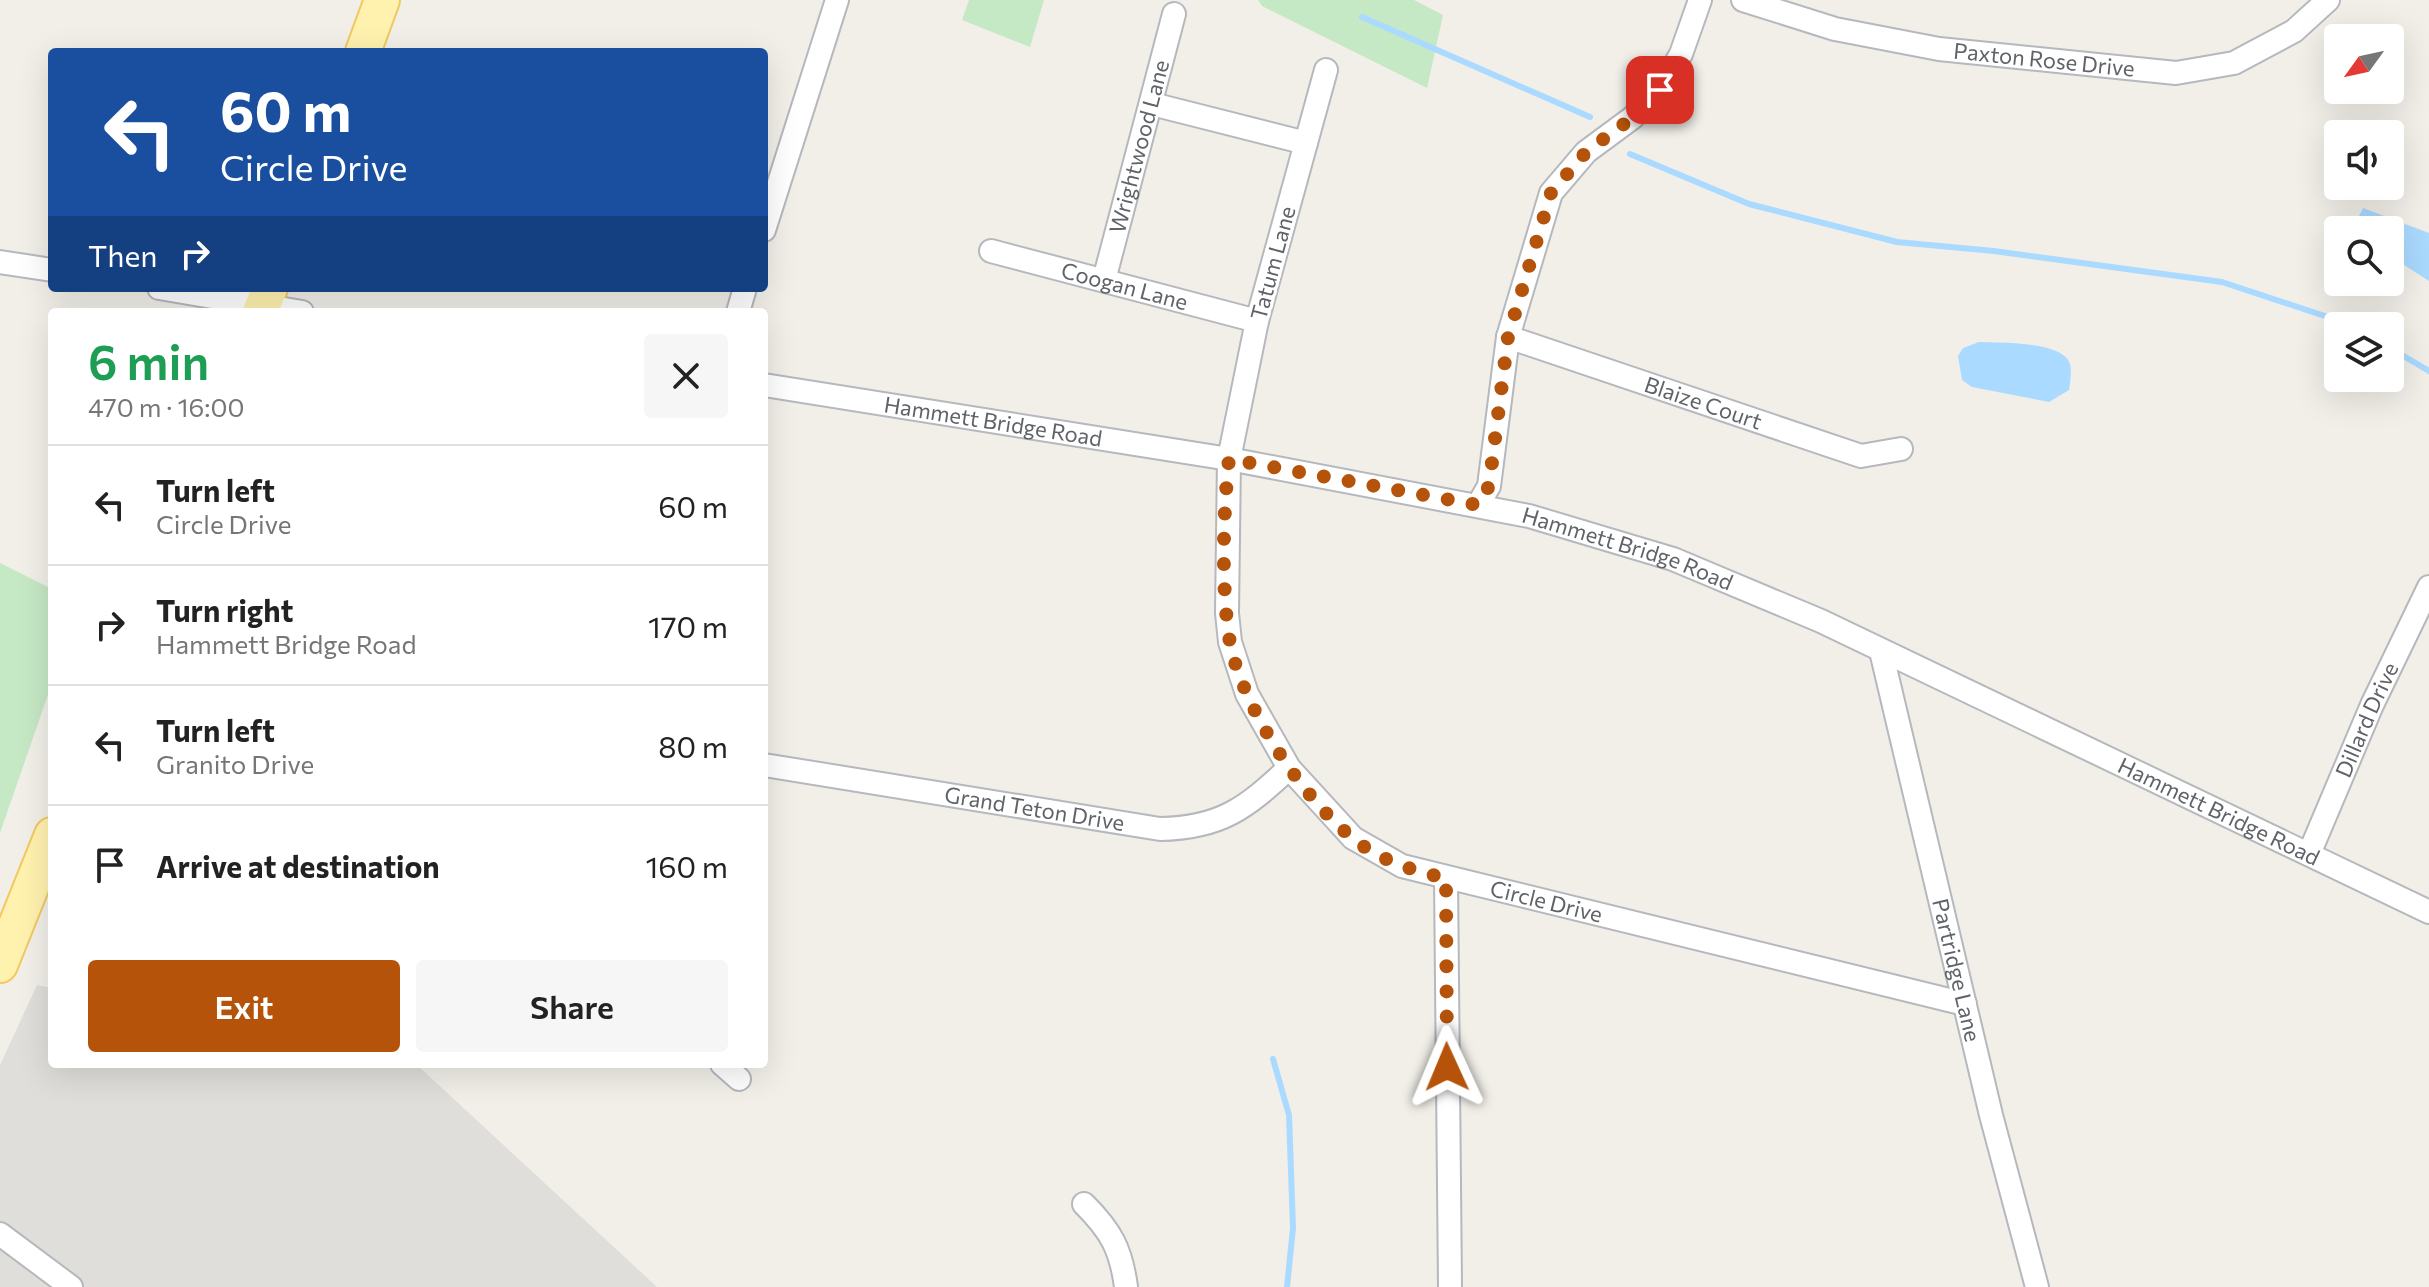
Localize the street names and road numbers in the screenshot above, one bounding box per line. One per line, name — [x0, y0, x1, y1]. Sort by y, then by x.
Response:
street label: Paxton Rose Drive — [1952, 37, 2136, 82]
street label: Wrightwood Lane — [1103, 57, 1174, 236]
street label: Tatum Lane — [1244, 203, 1301, 323]
street label: Coogan Lane — [1058, 256, 1191, 315]
street label: Blaize Court — [1641, 370, 1766, 435]
street label: Hammett Bridge Road — [882, 390, 1104, 452]
street label: Hammett Bridge Road — [1519, 501, 1737, 596]
street label: Dillard Drive — [2329, 658, 2404, 781]
street label: Hammett Bridge Road — [2114, 751, 2324, 871]
street label: Grand Teton Drive — [943, 780, 1126, 836]
street label: Circle Drive — [1488, 874, 1605, 928]
street label: Partridge Lane — [1927, 896, 1987, 1044]

